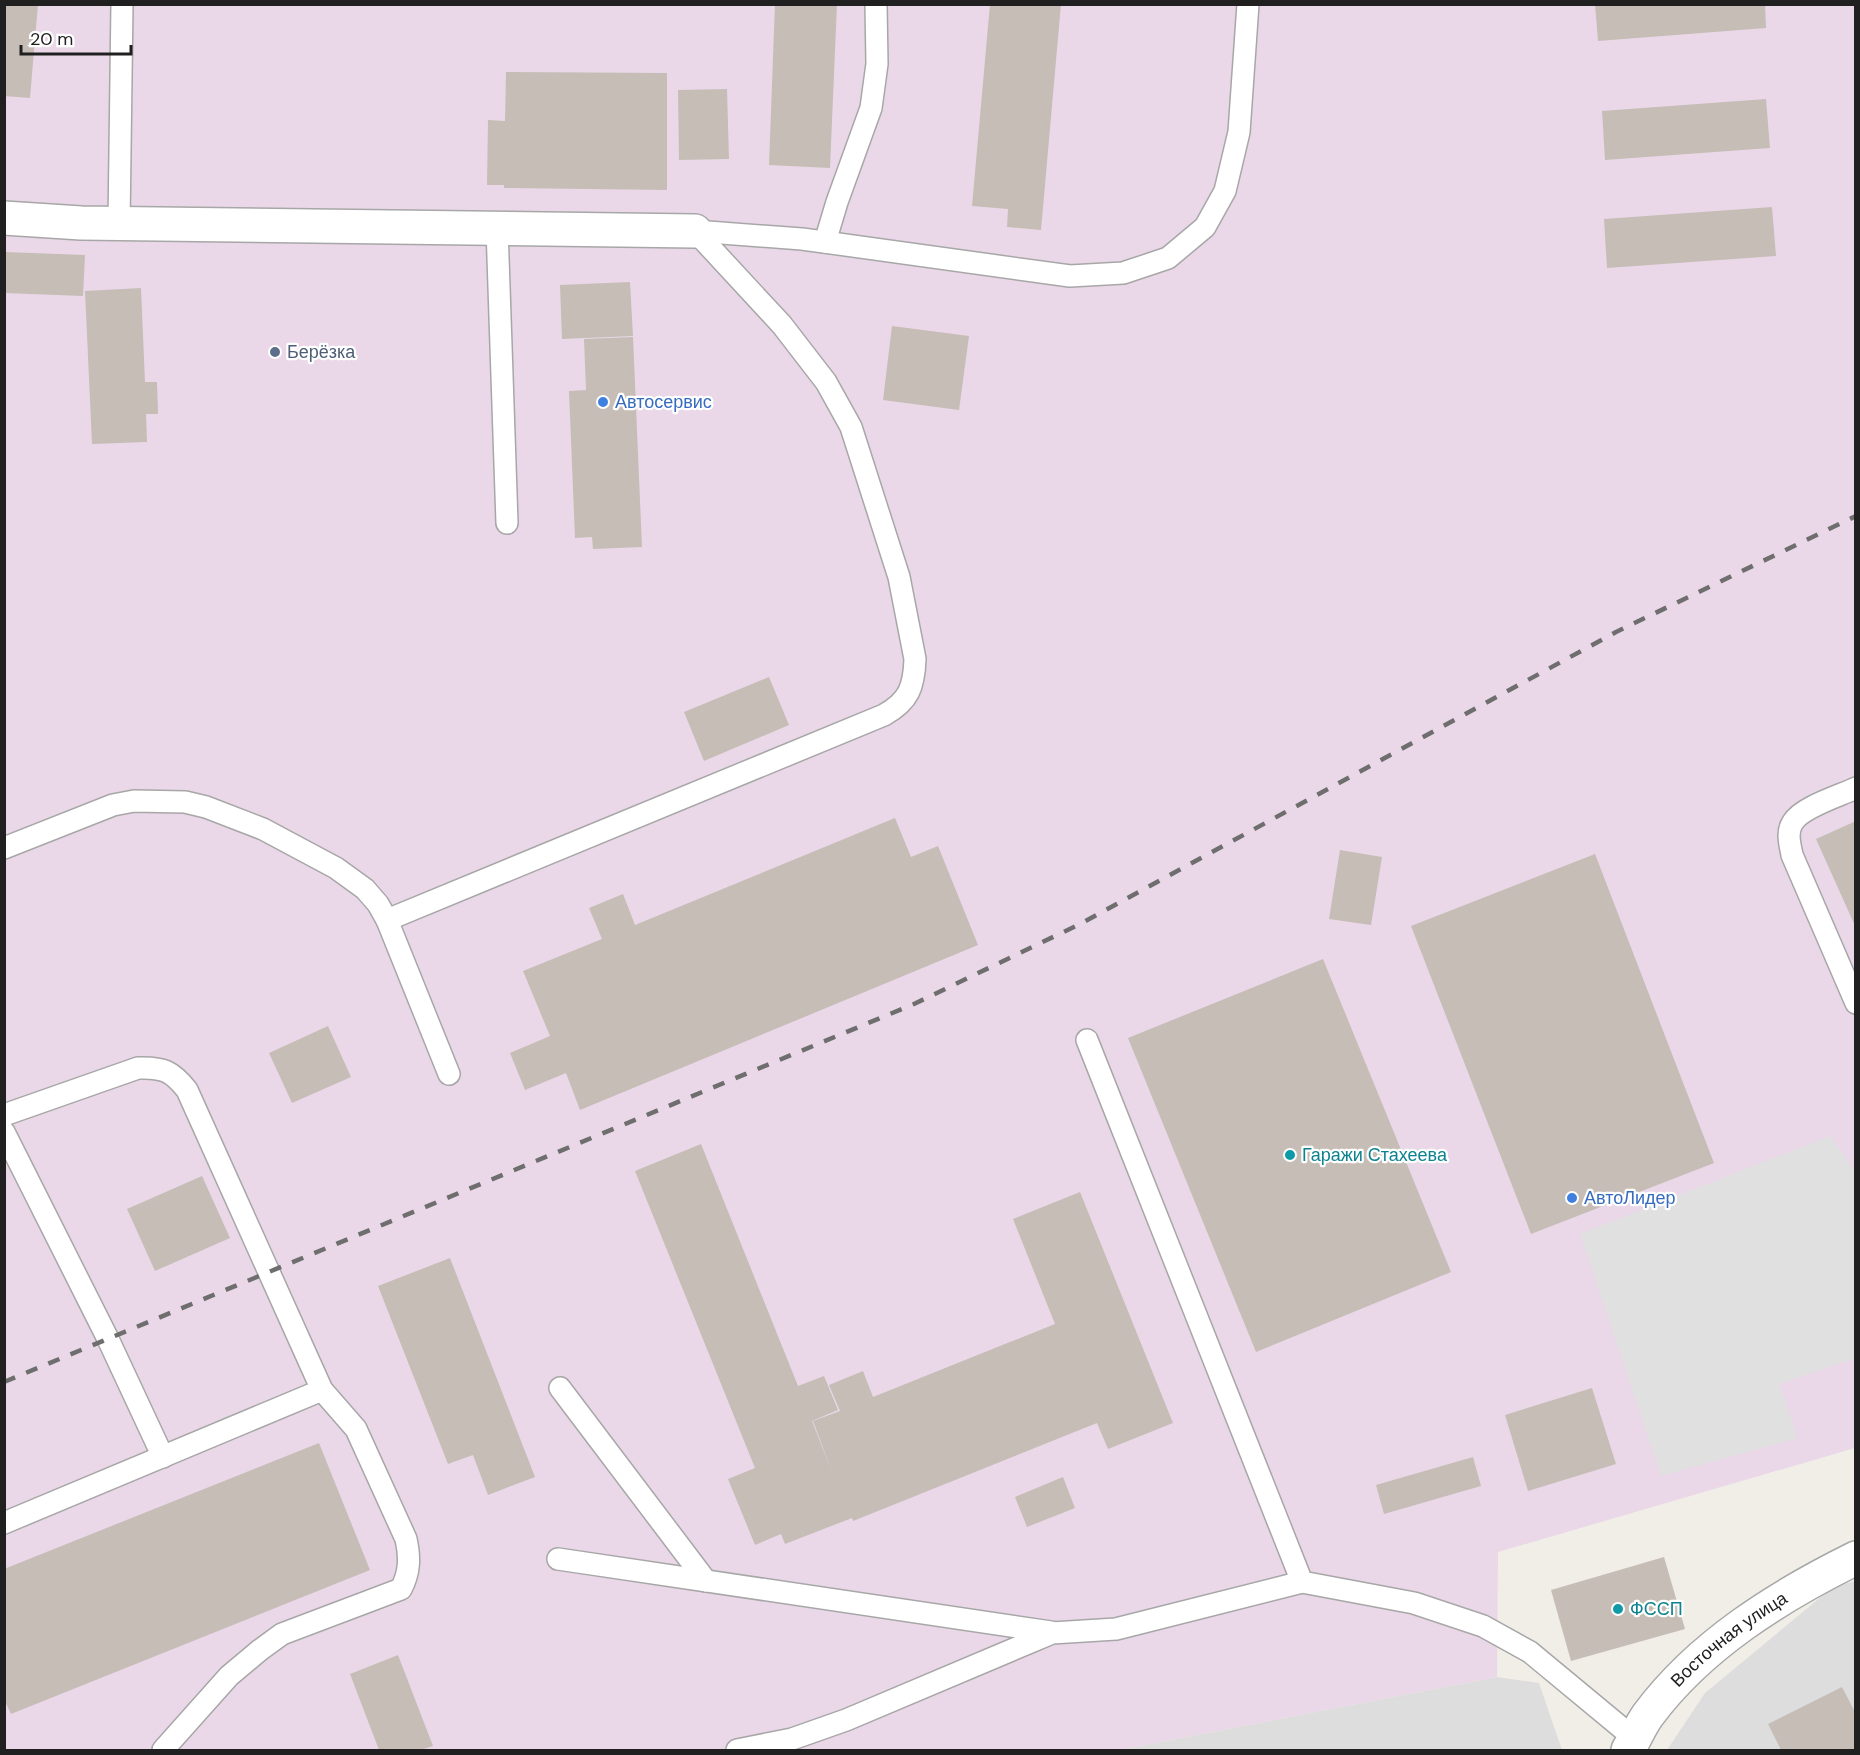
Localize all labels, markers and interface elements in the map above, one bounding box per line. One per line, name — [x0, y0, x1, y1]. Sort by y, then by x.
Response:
scale bar — [21, 18, 130, 56]
text: 20 m — [30, 27, 73, 51]
place label: Берёзка — [287, 340, 356, 364]
marker: Берёзка — [268, 345, 282, 359]
place label: Автосервис — [615, 390, 712, 414]
marker: Автосервис — [596, 395, 610, 409]
place label: Гаражи Стахеева — [1302, 1143, 1448, 1167]
marker: Гаражи Стахеева — [1283, 1148, 1297, 1162]
place label: АвтоЛидер — [1584, 1186, 1676, 1210]
marker: АвтоЛидер — [1565, 1191, 1579, 1205]
street label: Восточная улица — [1665, 1586, 1793, 1692]
place label: ФССП — [1630, 1597, 1683, 1621]
marker: ФССП — [1611, 1602, 1625, 1616]

